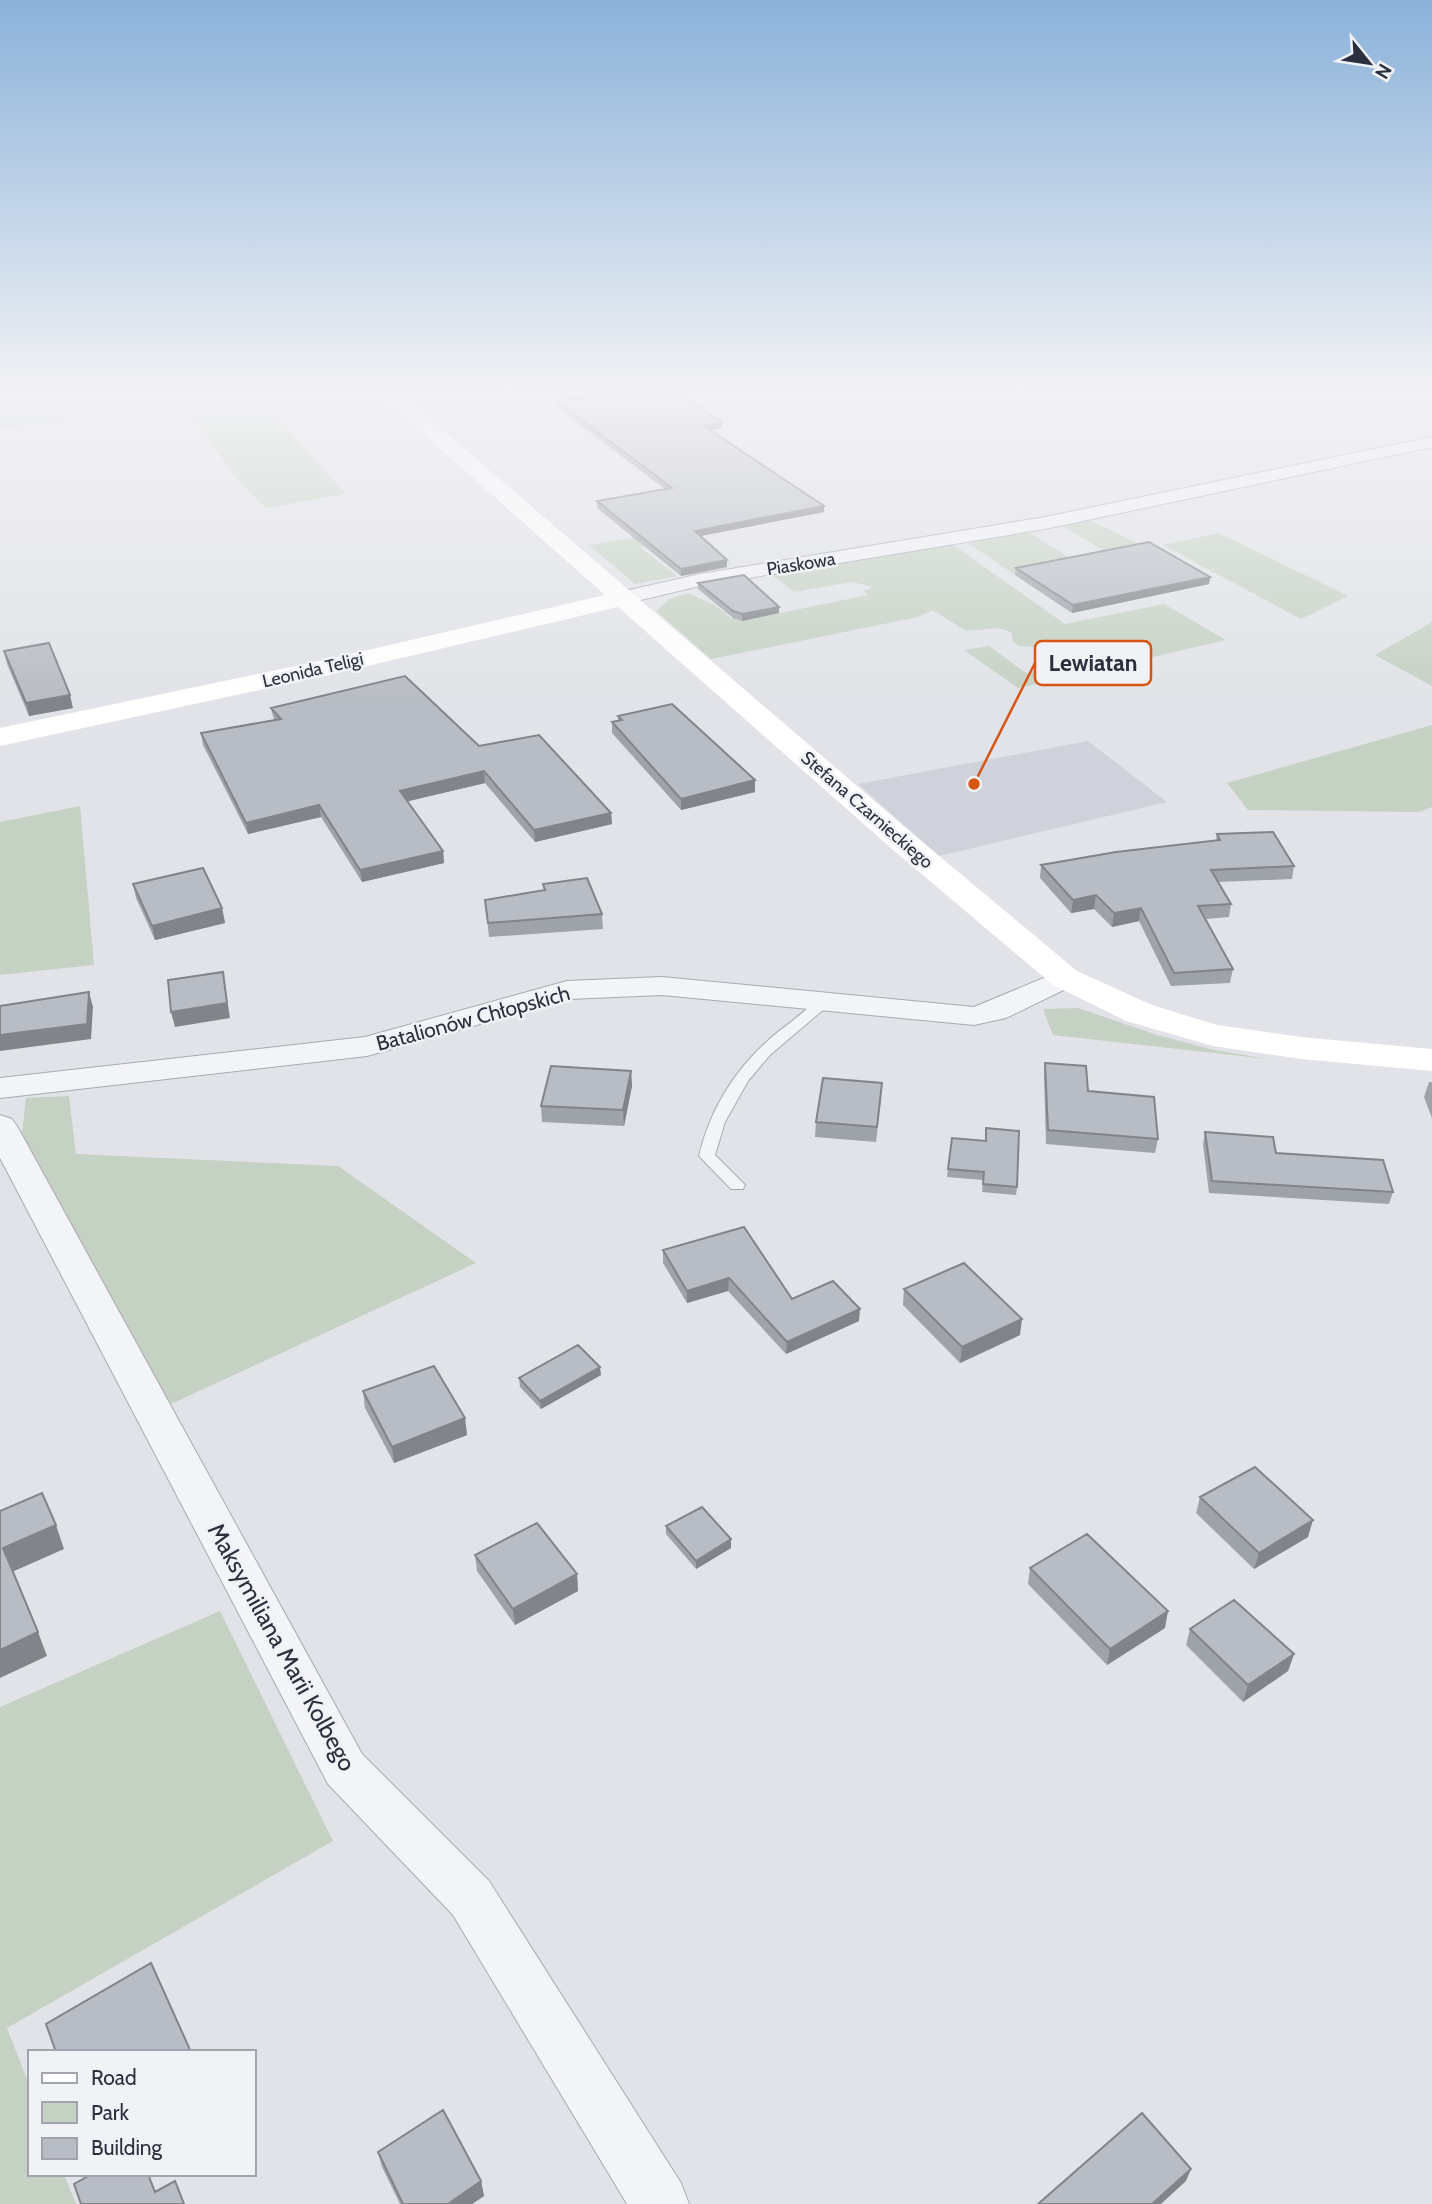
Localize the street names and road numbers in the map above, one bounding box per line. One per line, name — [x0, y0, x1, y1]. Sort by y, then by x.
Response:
street label: Piaskowa — [765, 548, 837, 580]
street label: Leonida Teligi — [260, 648, 366, 692]
street label: Stefana Czarnieckiego — [796, 747, 938, 873]
street label: Batalionów Chłopskich — [373, 980, 573, 1056]
street label: Maksymiliana Marii Kolbego — [202, 1518, 362, 1776]

